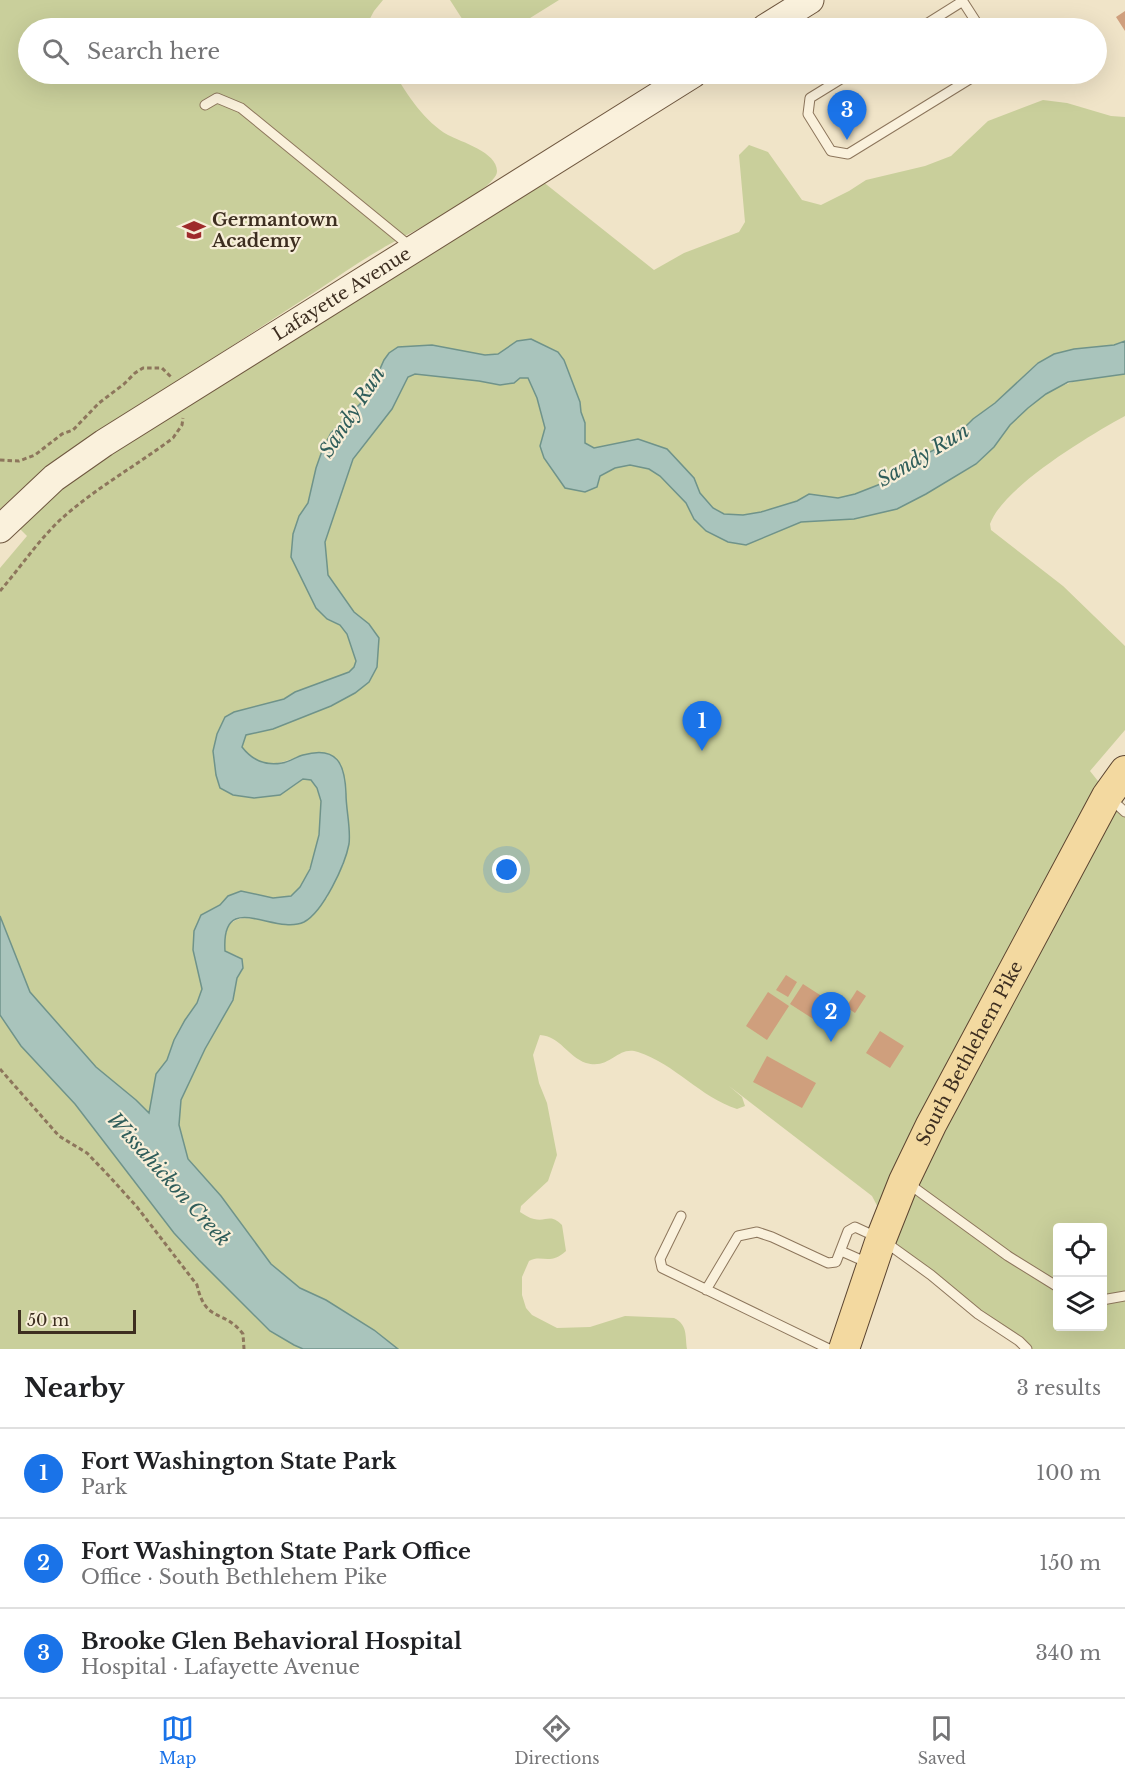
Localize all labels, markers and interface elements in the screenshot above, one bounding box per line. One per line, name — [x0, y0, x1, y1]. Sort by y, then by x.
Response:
search box — [18, 18, 1107, 84]
icon: search — [39, 35, 72, 68]
text: Search here — [87, 38, 220, 65]
pin: 3 — [828, 90, 866, 140]
place label: Germantown Academy — [211, 209, 338, 252]
school or university icon: Germantown Academy — [181, 217, 207, 243]
street label: Lafayette Avenue — [269, 243, 415, 345]
water label: Sandy Run — [314, 362, 390, 462]
water label: Sandy Run — [873, 418, 973, 492]
pin: 1 — [682, 702, 722, 751]
your location — [492, 855, 521, 884]
street label: South Bethlehem Pike — [912, 957, 1028, 1149]
pin: 2 — [812, 992, 850, 1042]
water label: Wissahickon Creek — [103, 1107, 235, 1251]
map controls — [1053, 1223, 1107, 1331]
button: locate — [1053, 1223, 1107, 1277]
button: layers — [1053, 1277, 1107, 1331]
scale bar — [18, 1307, 136, 1334]
text: 50 m — [27, 1310, 69, 1330]
text: Nearby — [24, 1372, 125, 1404]
text: 3 results — [1017, 1376, 1101, 1400]
text: Fort Washington State Park — [81, 1448, 396, 1475]
text: 1 — [39, 1461, 48, 1485]
text: 100 m — [1036, 1461, 1101, 1485]
text: Park — [81, 1475, 127, 1499]
text: Fort Washington State Park Office — [81, 1538, 471, 1565]
text: 2 — [37, 1551, 50, 1575]
text: 150 m — [1039, 1551, 1101, 1575]
text: Office · South Bethlehem Pike — [81, 1565, 387, 1589]
text: Brooke Glen Behavioral Hospital — [81, 1628, 462, 1655]
text: 3 — [37, 1641, 50, 1665]
text: 340 m — [1036, 1641, 1101, 1665]
text: Hospital · Lafayette Avenue — [81, 1655, 360, 1679]
tab: Map — [159, 1712, 196, 1768]
tab: Directions — [514, 1712, 599, 1768]
tab: Saved — [918, 1712, 966, 1768]

